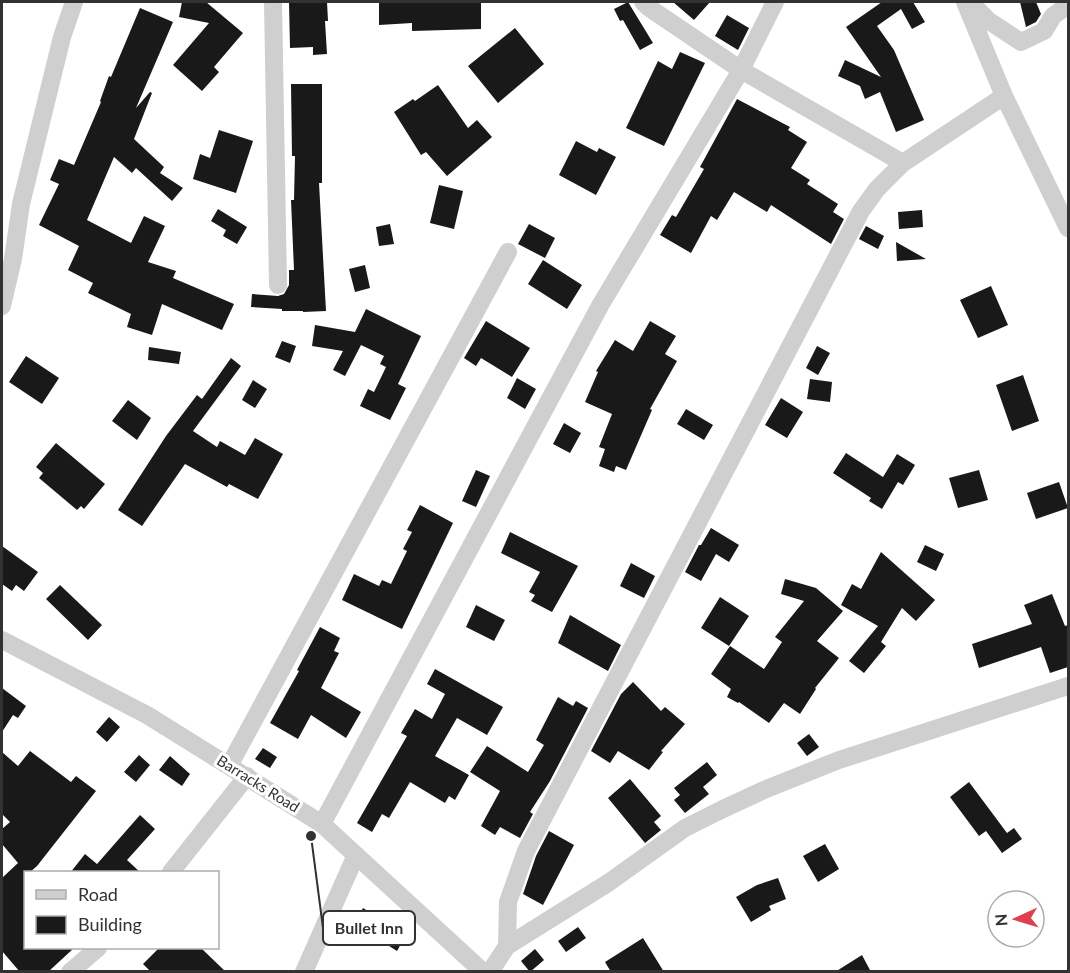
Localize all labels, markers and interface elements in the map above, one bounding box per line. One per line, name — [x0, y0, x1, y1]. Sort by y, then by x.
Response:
street label: Barracks Road — [214, 751, 303, 816]
legend — [24, 871, 219, 949]
text: Road — [78, 883, 118, 905]
north arrow — [986, 889, 1046, 949]
callout: Bullet Inn — [323, 911, 415, 945]
text: Building — [78, 913, 142, 935]
text: N — [991, 913, 1010, 927]
text: Bullet Inn — [335, 918, 403, 937]

